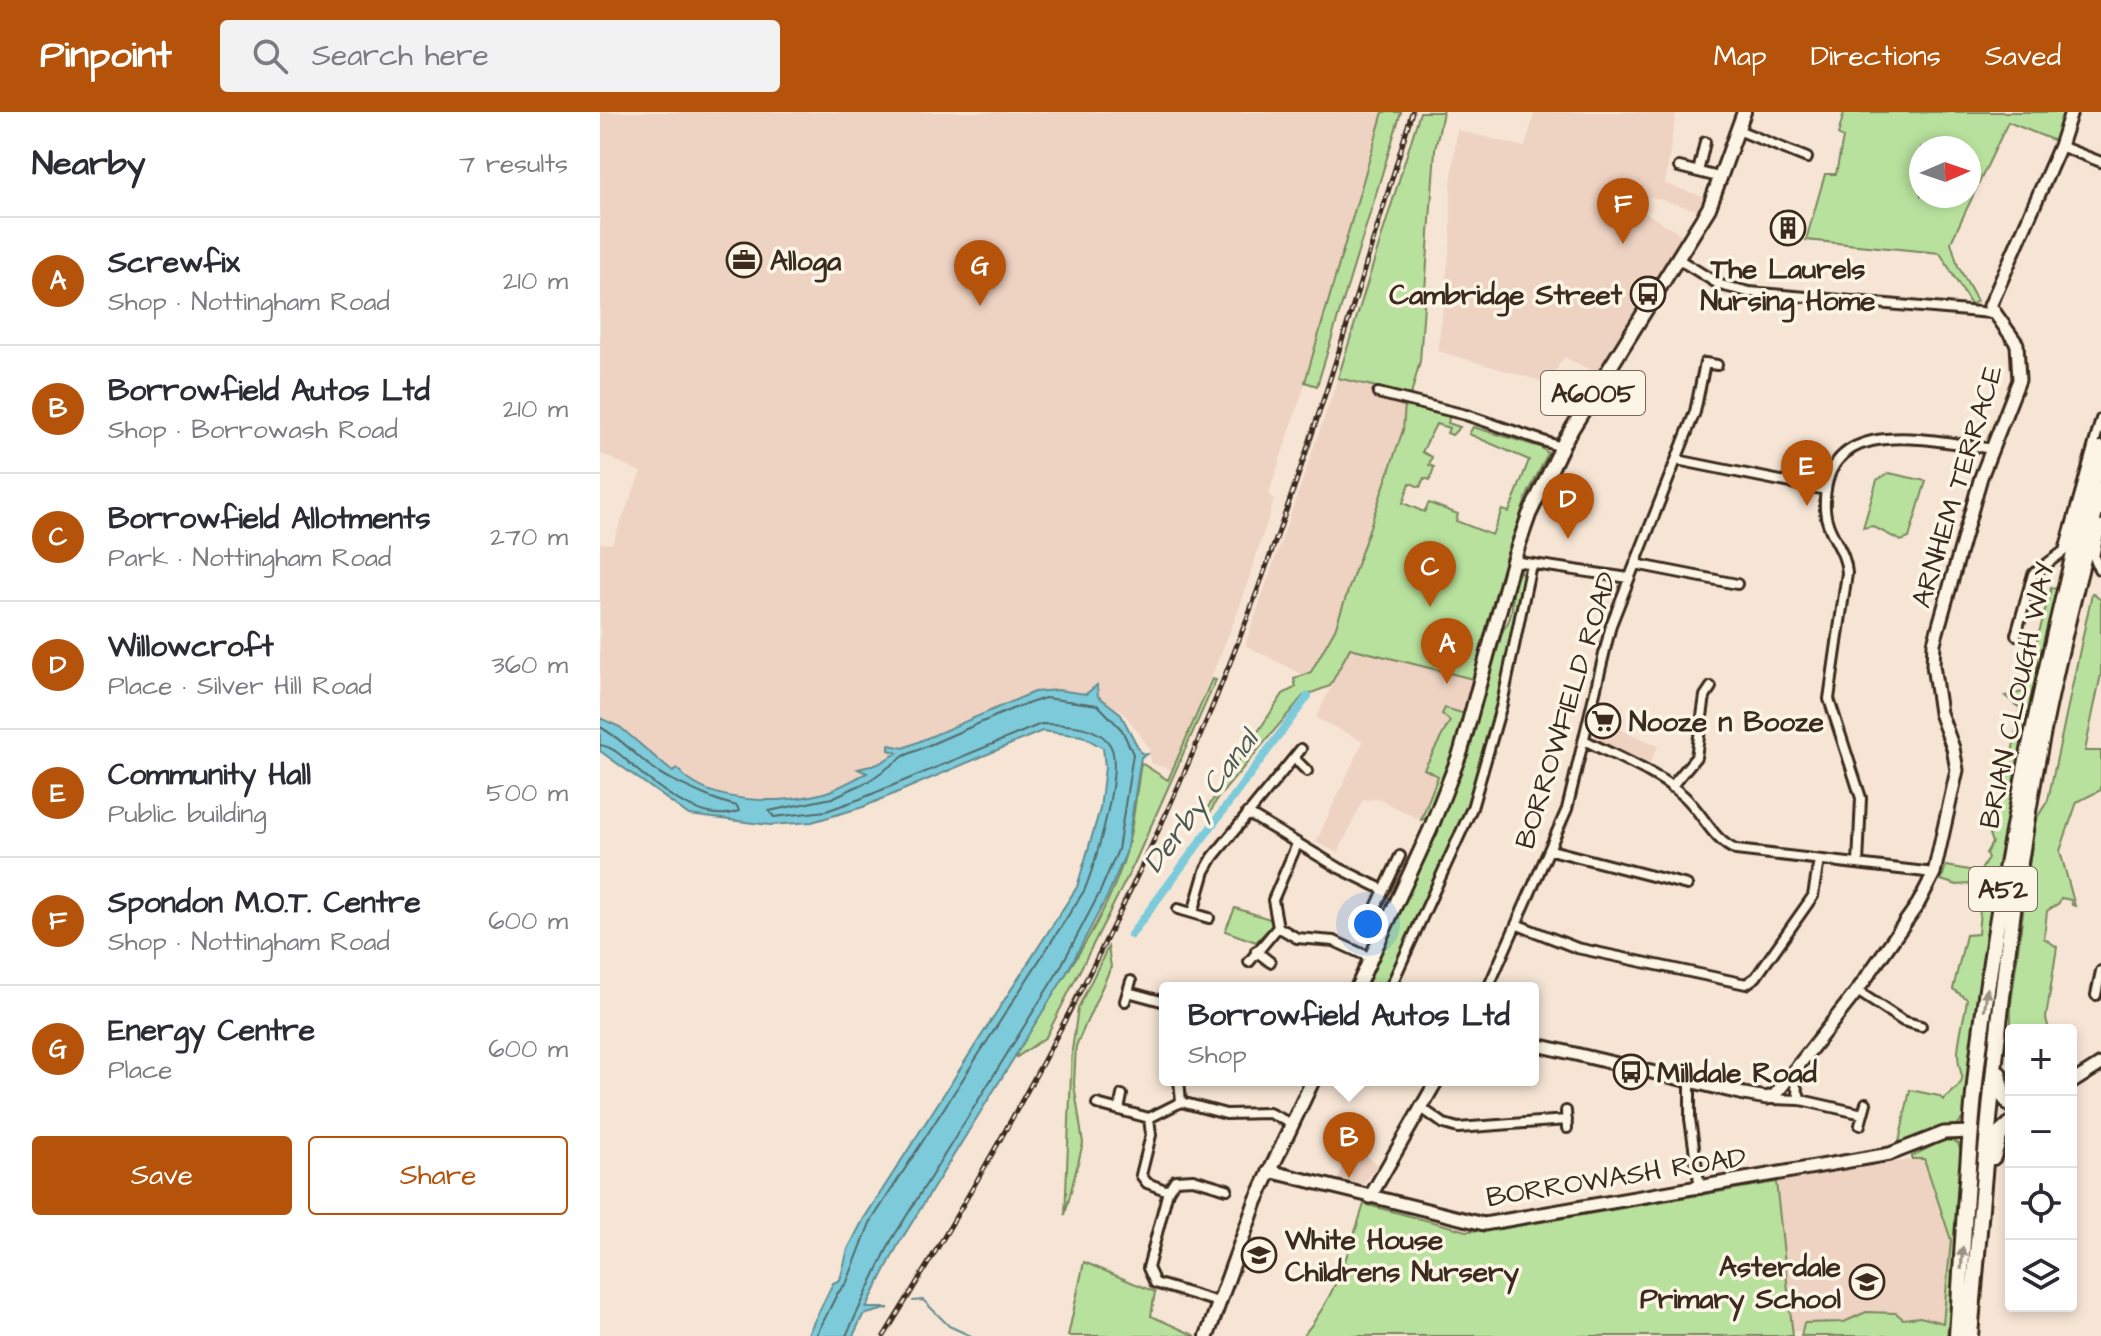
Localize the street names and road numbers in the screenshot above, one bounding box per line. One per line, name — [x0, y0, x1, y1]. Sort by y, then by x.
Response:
street label: ARNHEM TERRACE — [1902, 360, 2013, 612]
road number: A6005 — [1541, 371, 1645, 415]
street label: BRIAN CLOUGH WAY — [1970, 559, 2065, 832]
street label: BORROWFIELD ROAD — [1506, 567, 1627, 854]
road number: A52 — [1969, 867, 2037, 911]
street label: BORROWASH ROAD — [1484, 1138, 1749, 1217]

